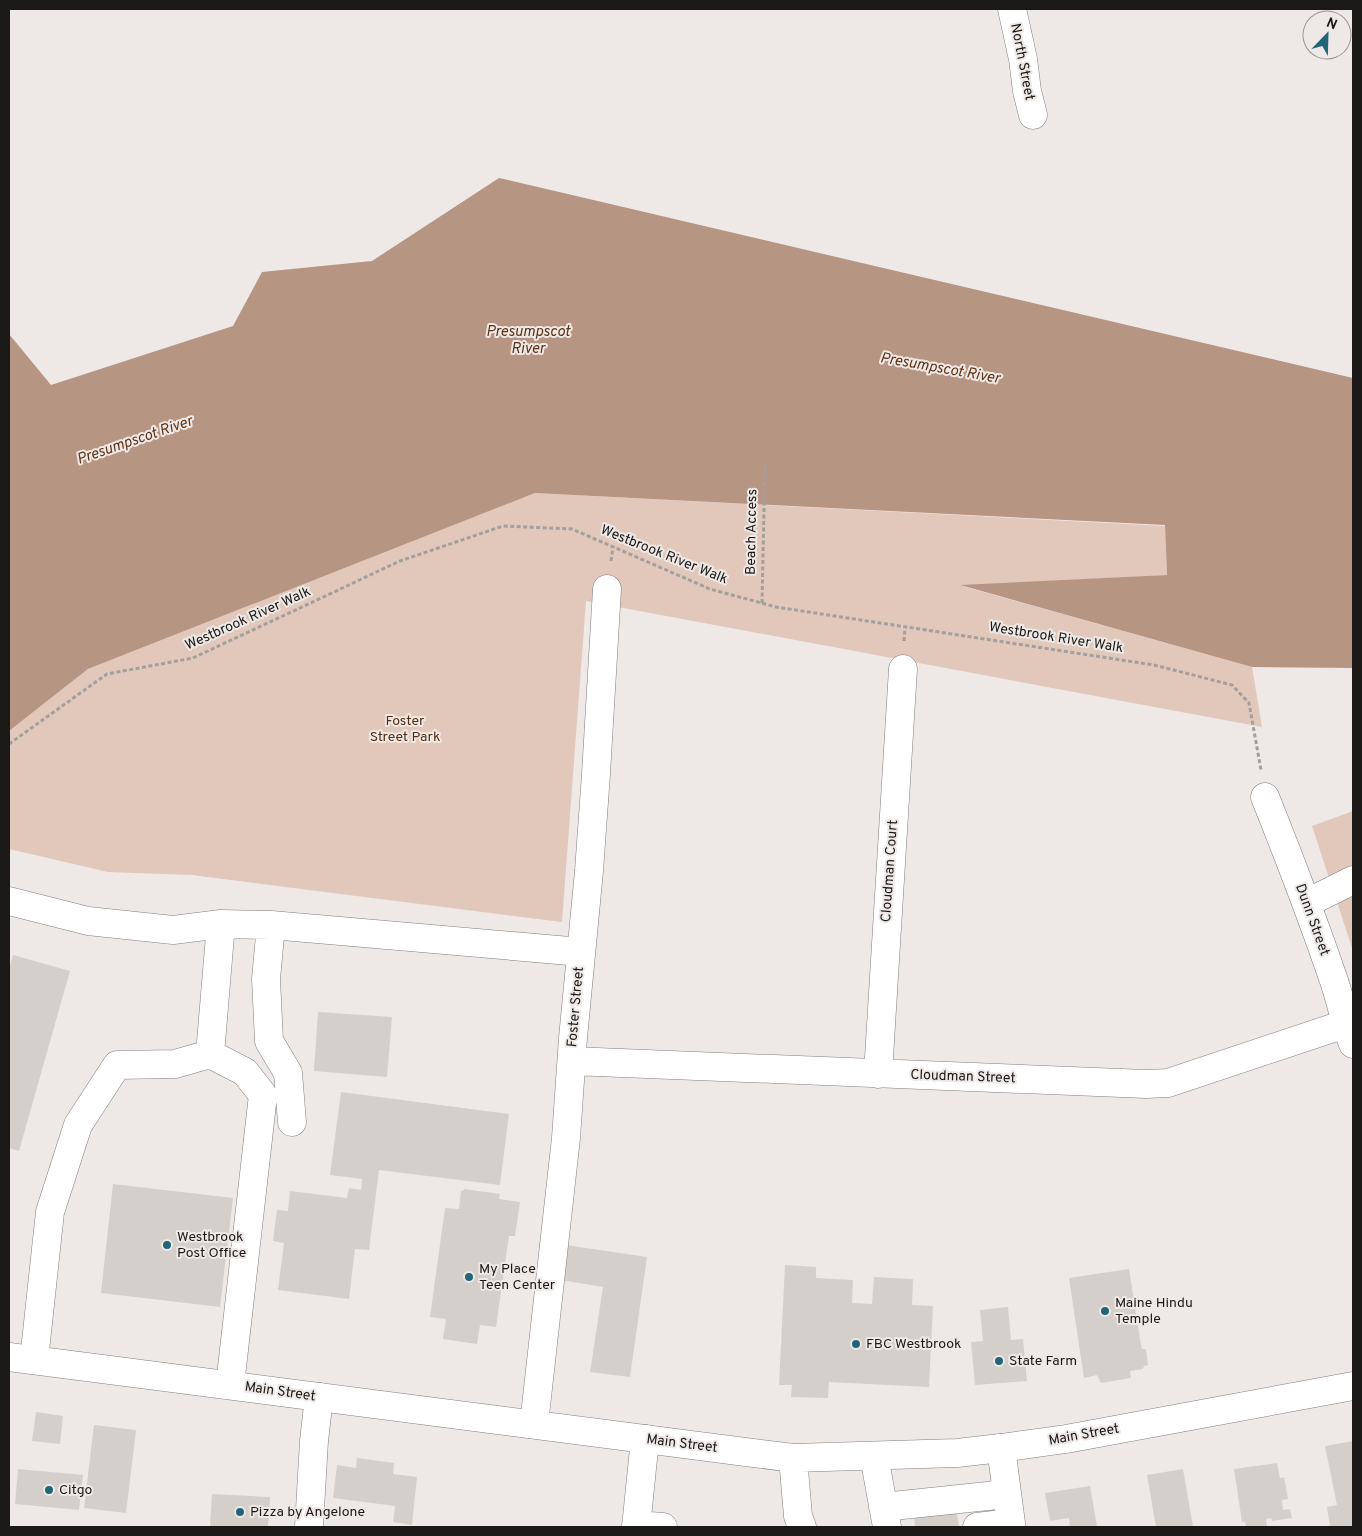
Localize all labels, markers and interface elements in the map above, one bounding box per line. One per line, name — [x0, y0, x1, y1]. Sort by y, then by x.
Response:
north arrow — [1302, 10, 1352, 60]
text: N — [1324, 15, 1339, 34]
street label: North Street — [1006, 22, 1038, 102]
water label: Presumpscot River — [486, 323, 571, 359]
water label: Presumpscot River — [879, 349, 1003, 389]
water label: Presumpscot River — [74, 412, 197, 470]
street label: Beach Access — [743, 489, 761, 575]
street label: Westbrook River Walk — [598, 522, 730, 588]
street label: Westbrook River Walk — [183, 584, 313, 654]
street label: Westbrook River Walk — [988, 619, 1124, 657]
park label: Foster Street Park — [370, 713, 440, 746]
street label: Cloudman Court — [878, 819, 902, 923]
street label: Dunn Street — [1291, 882, 1333, 958]
street label: Foster Street — [564, 966, 588, 1048]
street label: Cloudman Street — [910, 1067, 1016, 1087]
place label: Westbrook Post Office — [177, 1229, 246, 1262]
marker: Westbrook Post Office — [161, 1239, 173, 1251]
place label: My Place Teen Center — [479, 1261, 556, 1294]
marker: My Place Teen Center — [463, 1271, 475, 1283]
place label: Maine Hindu Temple — [1115, 1295, 1193, 1328]
marker: Maine Hindu Temple — [1099, 1305, 1111, 1317]
place label: FBC Westbrook — [866, 1336, 961, 1353]
marker: FBC Westbrook — [850, 1338, 862, 1350]
place label: State Farm — [1009, 1353, 1077, 1370]
marker: State Farm — [993, 1355, 1005, 1367]
street label: Main Street — [243, 1379, 317, 1405]
street label: Main Street — [1047, 1420, 1121, 1450]
street label: Main Street — [645, 1431, 719, 1457]
place label: Citgo — [59, 1482, 93, 1499]
marker: Citgo — [43, 1484, 55, 1496]
place label: Pizza by Angelone — [250, 1504, 365, 1521]
marker: Pizza by Angelone — [234, 1506, 246, 1518]

